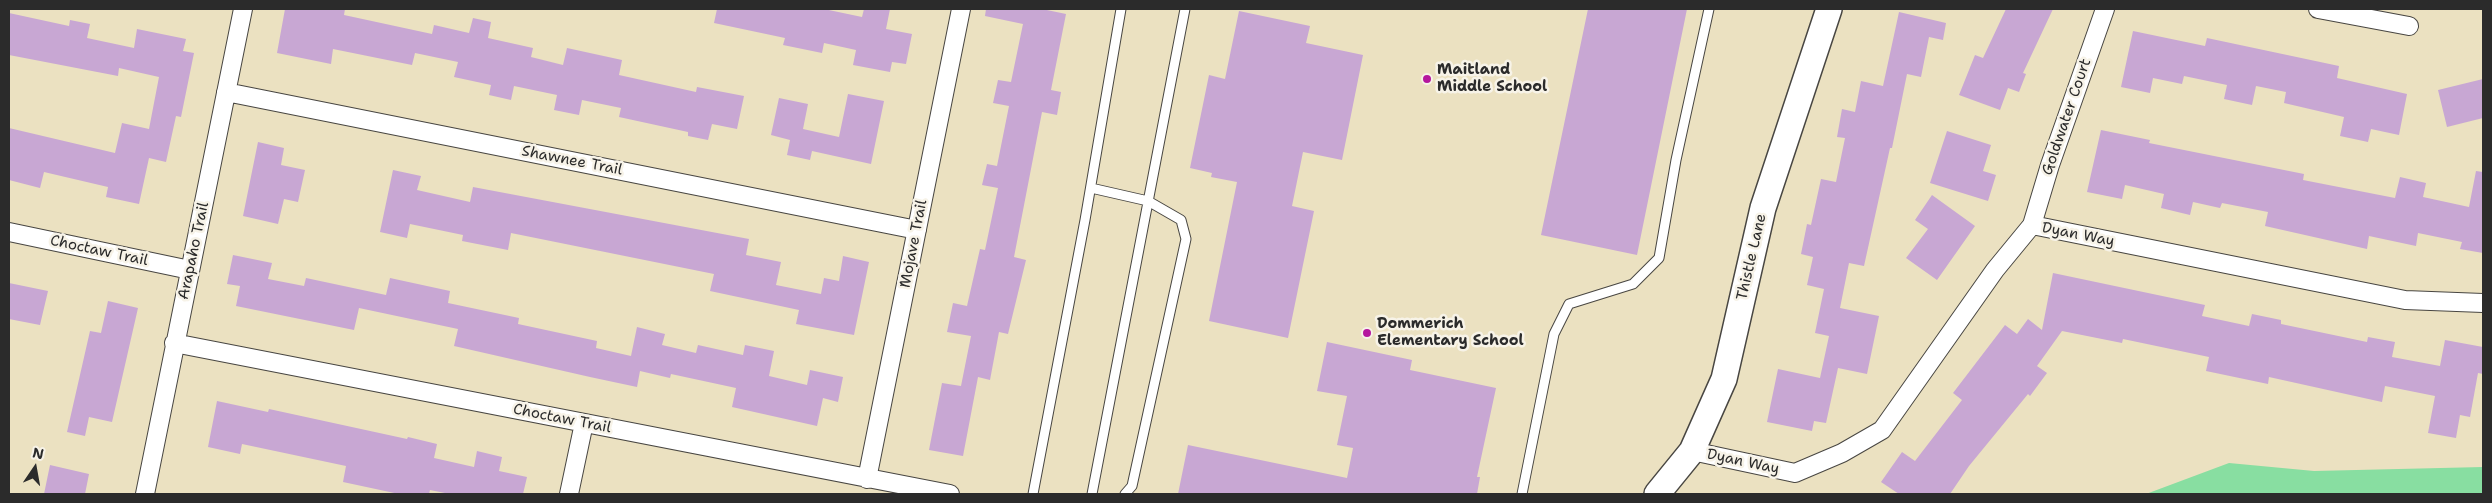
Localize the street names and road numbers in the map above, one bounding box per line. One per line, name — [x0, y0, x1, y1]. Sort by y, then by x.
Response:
street label: Goldwater Court — [2039, 56, 2095, 178]
street label: Shawnee Trail — [520, 142, 624, 180]
street label: Mojave Trail — [897, 198, 931, 290]
street label: Arapaho Trail — [175, 201, 213, 301]
street label: Thistle Lane — [1733, 212, 1771, 302]
street label: Dyan Way — [2040, 219, 2116, 251]
street label: Choctaw Trail — [48, 232, 150, 270]
street label: Choctaw Trail — [511, 401, 613, 437]
street label: Dyan Way — [1705, 446, 1781, 478]

